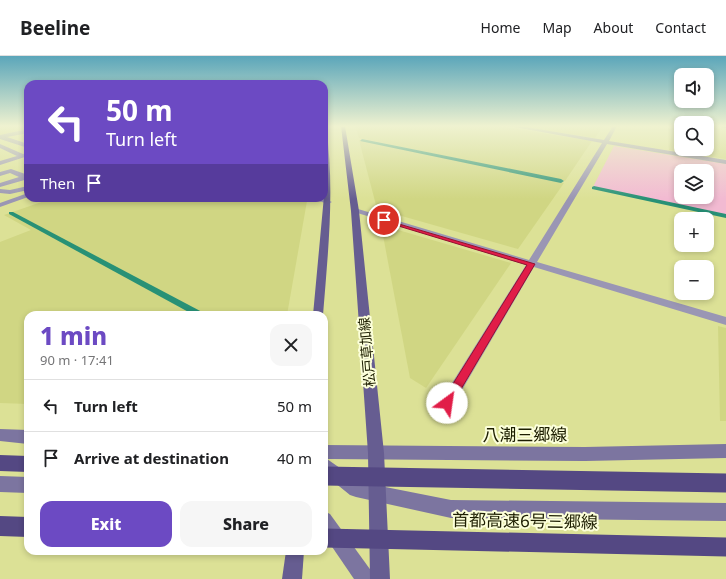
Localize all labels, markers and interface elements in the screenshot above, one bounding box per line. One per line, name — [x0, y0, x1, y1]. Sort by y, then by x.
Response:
text: Beeline — [20, 15, 90, 41]
text: Home — [481, 18, 520, 37]
text: Map — [542, 18, 572, 37]
text: About — [594, 18, 633, 37]
text: Contact — [655, 18, 706, 37]
map controls — [674, 68, 714, 300]
button: sound — [674, 68, 714, 108]
text: 50 m — [106, 91, 173, 129]
icon: left — [40, 96, 92, 148]
button: search — [674, 116, 714, 156]
text: Turn left — [106, 127, 177, 151]
button: layers — [674, 164, 714, 204]
icon: arrive — [83, 172, 105, 194]
text: Then — [40, 173, 75, 193]
pin — [367, 203, 401, 237]
icon: arrive — [373, 209, 395, 231]
button: + — [674, 212, 714, 252]
button: − — [674, 260, 714, 300]
street label: 松戸草加線 — [354, 316, 379, 388]
text: 1 min — [40, 319, 107, 352]
button: close — [270, 324, 312, 366]
text: 90 m · 17:41 — [40, 351, 114, 369]
position arrow — [426, 382, 468, 424]
icon: left — [40, 395, 62, 417]
text: Turn left — [74, 396, 138, 416]
text: 50 m — [277, 396, 312, 416]
street label: 八潮三郷線 — [483, 423, 568, 446]
icon: arrive — [40, 447, 62, 469]
text: Arrive at destination — [74, 448, 229, 468]
text: 40 m — [277, 448, 312, 468]
button: Exit — [40, 501, 172, 547]
button: Share — [180, 501, 312, 547]
street label: 首都高速6号三郷線 — [452, 508, 598, 533]

